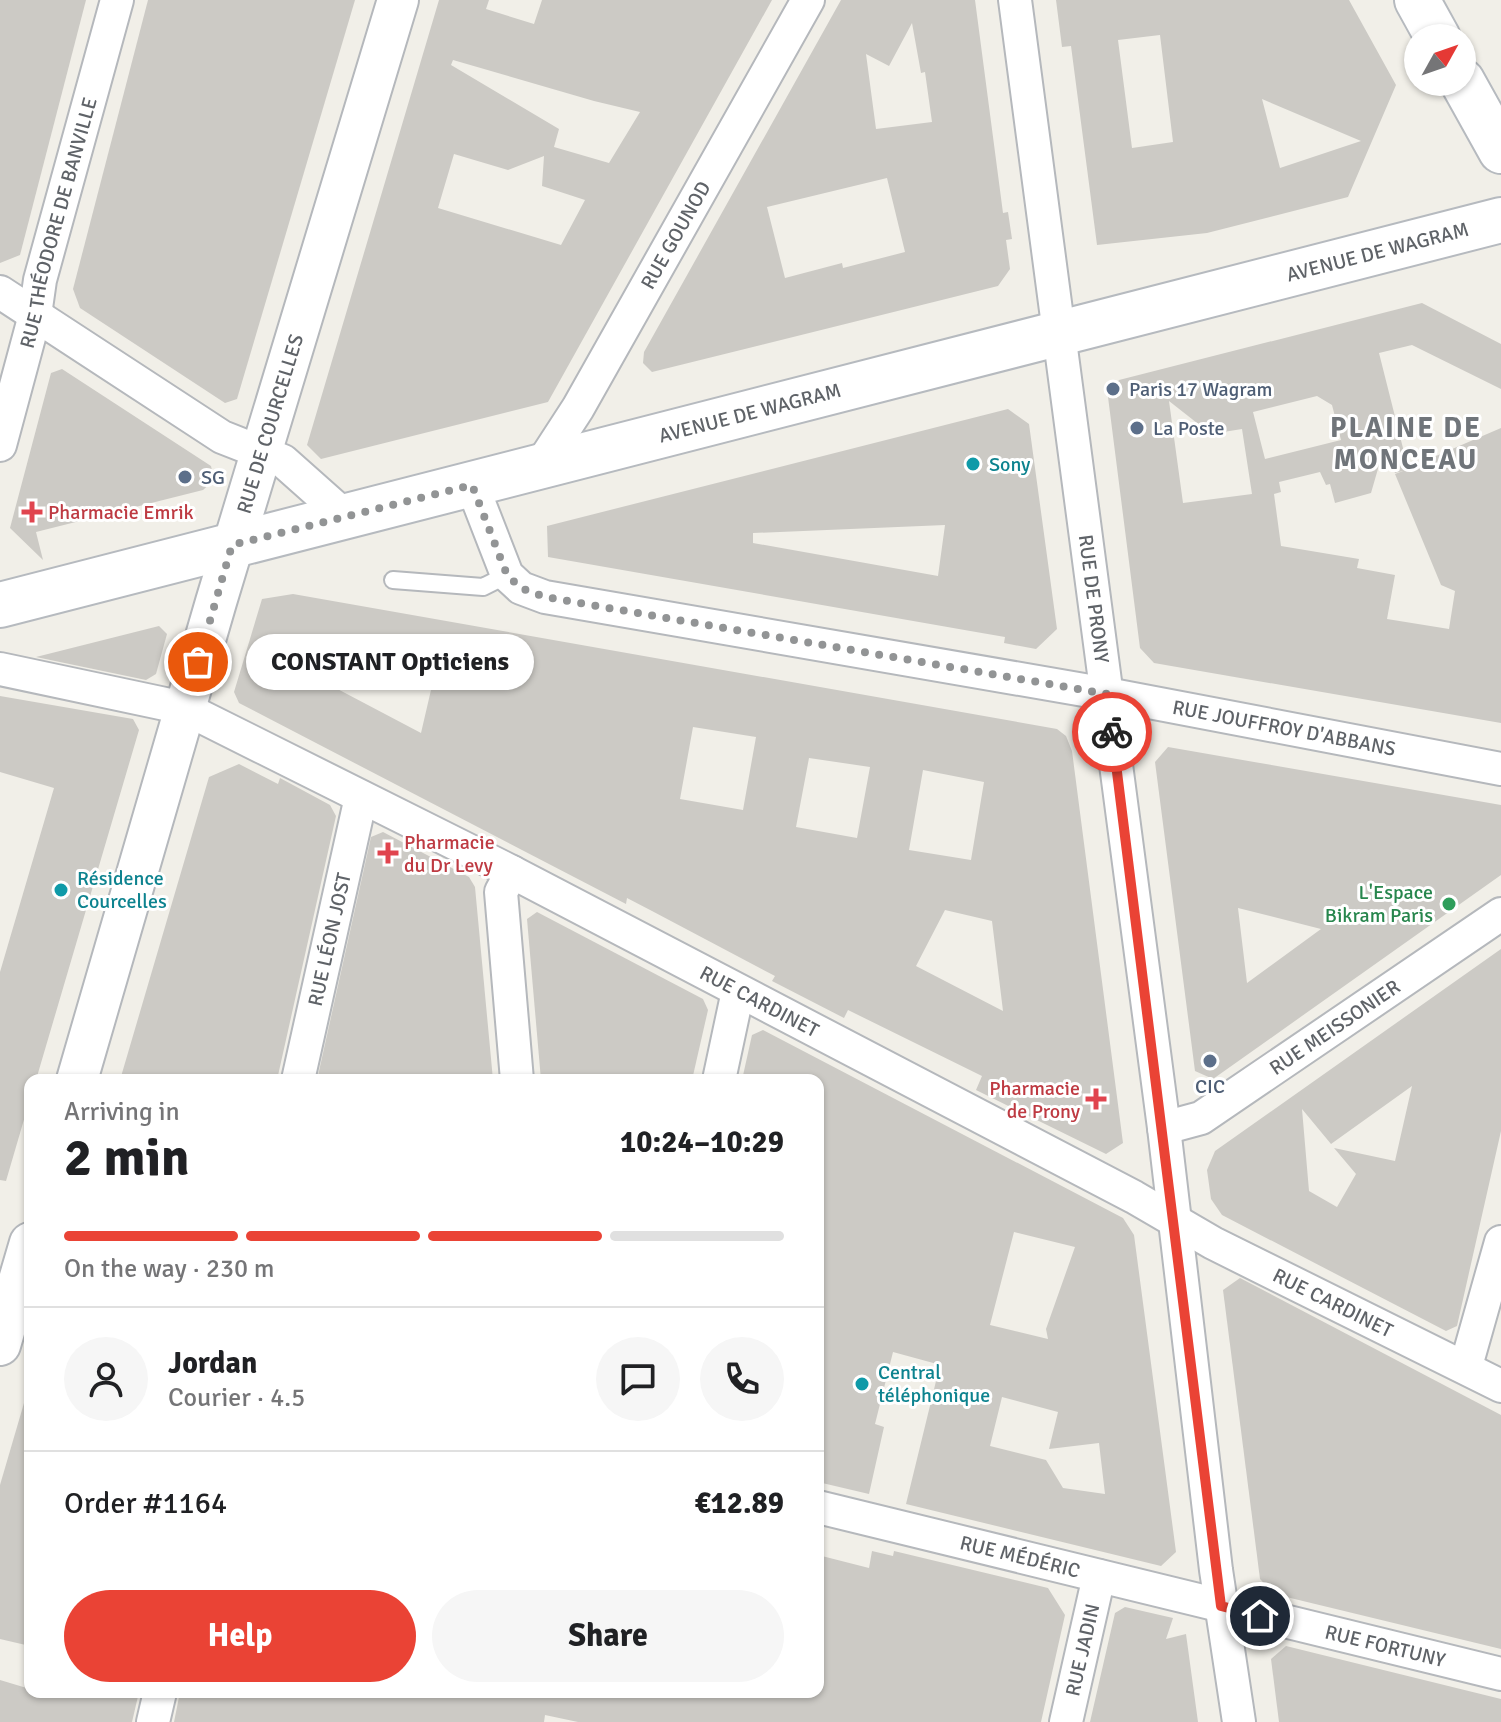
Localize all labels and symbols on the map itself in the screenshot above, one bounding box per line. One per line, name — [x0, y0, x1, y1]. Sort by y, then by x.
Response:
north arrow — [1404, 24, 1476, 96]
street label: RUE THÉODORE DE BANVILLE — [15, 94, 103, 351]
street label: RUE GOUNOD — [636, 177, 716, 294]
street label: AVENUE DE WAGRAM — [1284, 217, 1471, 288]
street label: RUE DE COURCELLES — [231, 331, 309, 517]
place label: Paris 17 Wagram — [1129, 377, 1273, 402]
street label: AVENUE DE WAGRAM — [656, 378, 844, 449]
marker: Paris 17 Wagram — [1104, 380, 1122, 398]
district label: PLAINE DE MONCEAU — [1330, 411, 1482, 477]
place label: La Poste — [1153, 416, 1225, 441]
marker: La Poste — [1128, 419, 1146, 437]
place label: Sony — [989, 452, 1031, 477]
marker: Sony — [964, 455, 982, 473]
place label: SG — [201, 465, 225, 490]
marker: SG — [176, 468, 194, 486]
place label: Pharmacie Emrik — [48, 500, 194, 525]
marker: Pharmacie Emrik — [23, 503, 41, 521]
street label: RUE DE PRONY — [1073, 533, 1114, 665]
pin — [164, 628, 232, 696]
callout: CONSTANT Opticiens — [246, 634, 534, 690]
courier — [1072, 692, 1152, 772]
street label: RUE JOUFFROY D'ABBANS — [1170, 695, 1398, 762]
place label: Pharmacie du Dr Levy — [404, 830, 495, 878]
marker: Pharmacie du Dr Levy — [379, 844, 397, 862]
place label: Résidence Courcelles — [77, 866, 167, 914]
street label: RUE LÉON JOST — [303, 870, 357, 1009]
place label: L'Espace Bikram Paris — [1325, 880, 1433, 928]
marker: Résidence Courcelles — [52, 881, 70, 899]
marker: L'Espace Bikram Paris — [1440, 895, 1458, 913]
street label: RUE CARDINET — [695, 960, 823, 1043]
street label: RUE MEISSONIER — [1265, 974, 1405, 1081]
marker: CIC — [1201, 1052, 1219, 1070]
place label: CIC — [1195, 1074, 1225, 1099]
place label: Pharmacie de Prony — [989, 1076, 1081, 1124]
marker: Pharmacie de Prony — [1087, 1090, 1105, 1108]
street label: RUE CARDINET — [1269, 1263, 1397, 1343]
place label: Central téléphonique — [878, 1360, 990, 1408]
marker: Central téléphonique — [853, 1375, 871, 1393]
street label: RUE MÉDÉRIC — [957, 1530, 1082, 1584]
pin — [1226, 1582, 1294, 1650]
street label: RUE JADIN — [1060, 1601, 1105, 1699]
street label: RUE FORTUNY — [1322, 1619, 1448, 1673]

